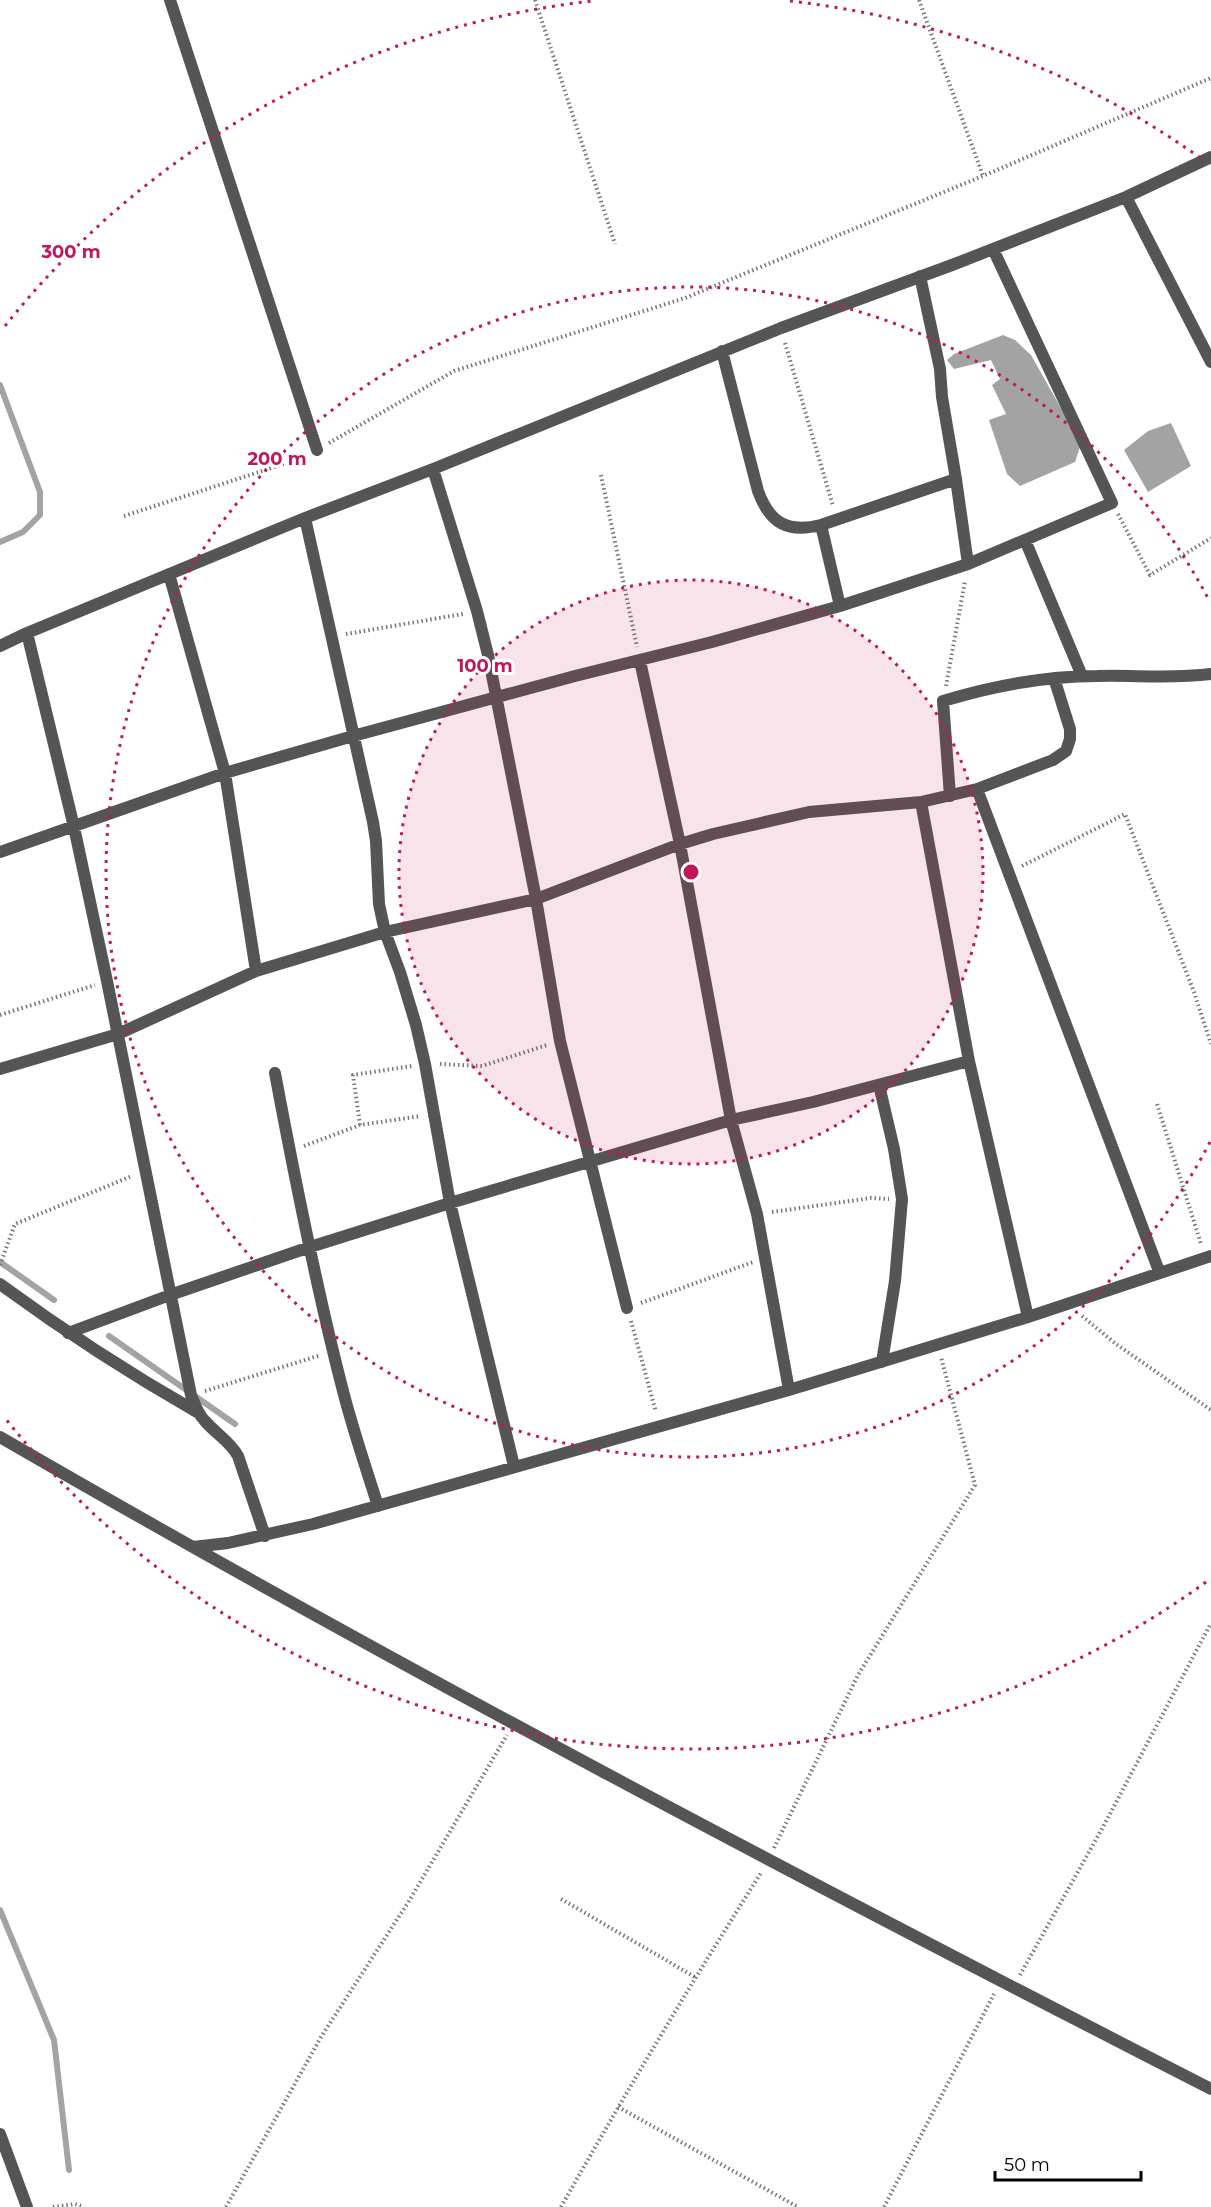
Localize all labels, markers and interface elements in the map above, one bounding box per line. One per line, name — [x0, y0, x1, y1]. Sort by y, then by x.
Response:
text: 300 m — [40, 241, 101, 263]
text: 200 m — [247, 448, 307, 470]
text: 100 m — [457, 655, 513, 677]
centre of rings — [681, 862, 701, 882]
scale bar — [995, 2144, 1140, 2182]
text: 50 m — [1004, 2154, 1050, 2176]

